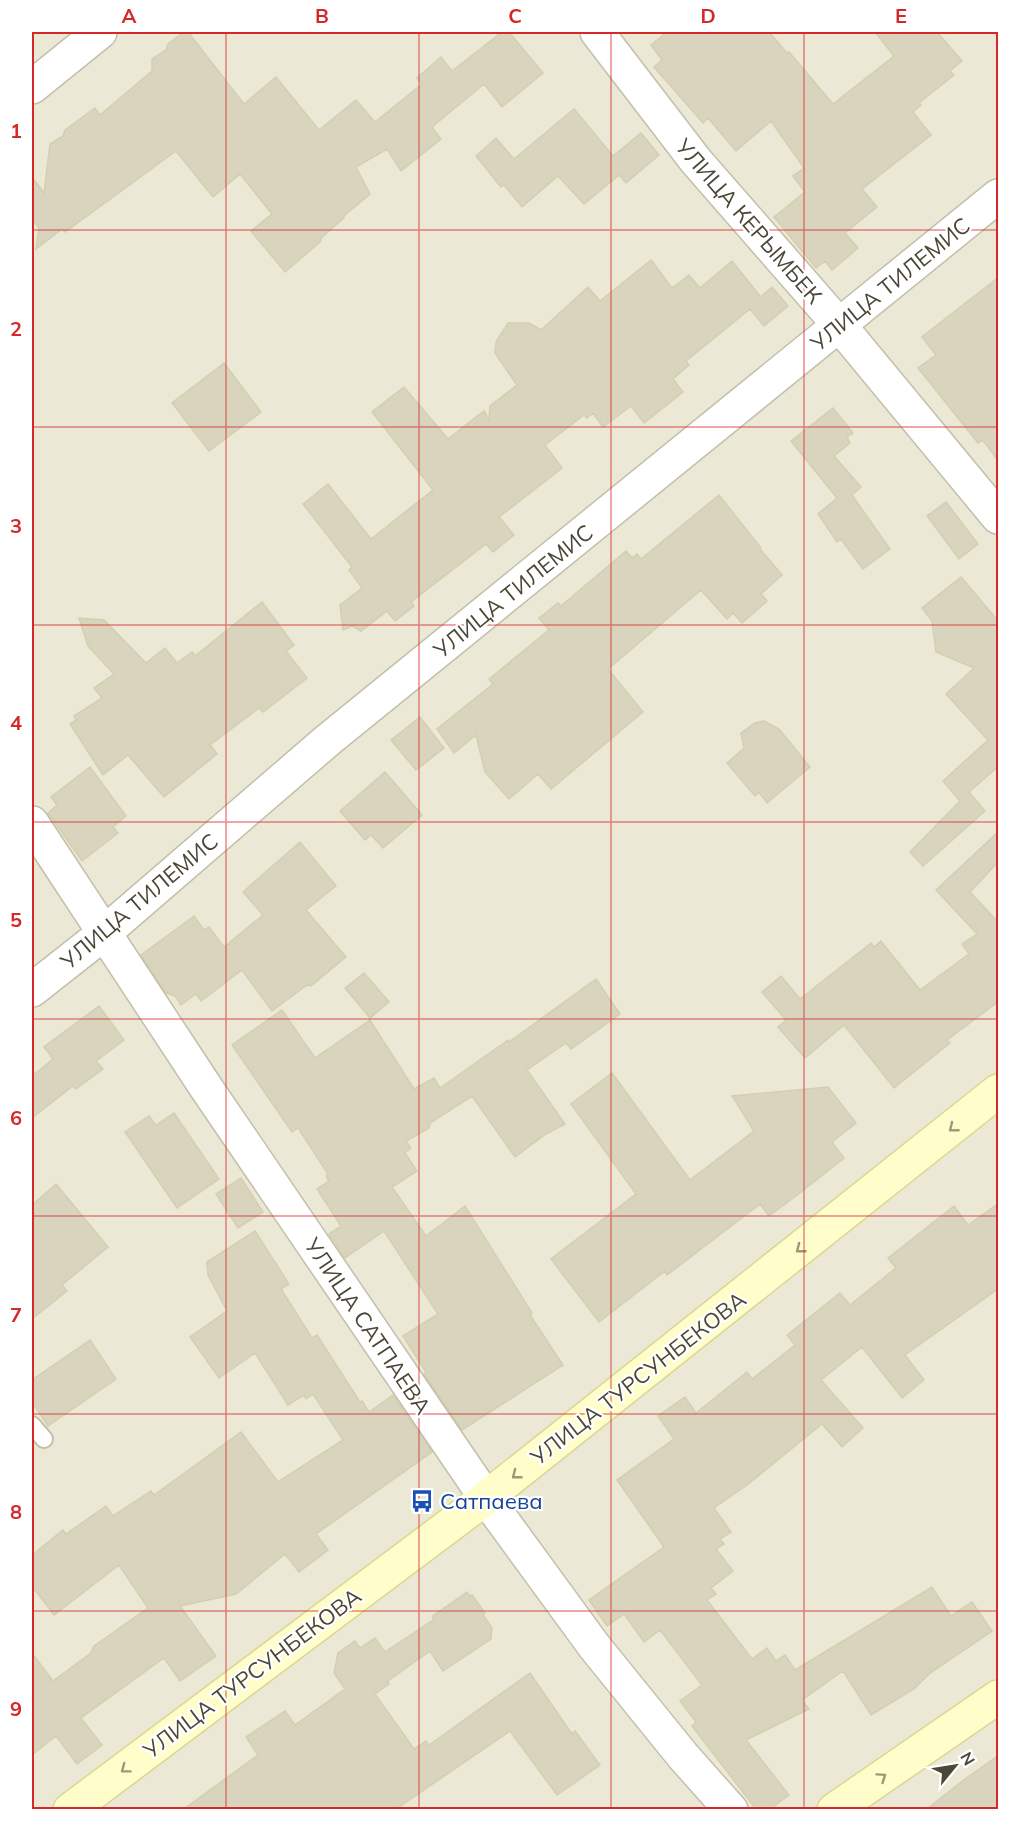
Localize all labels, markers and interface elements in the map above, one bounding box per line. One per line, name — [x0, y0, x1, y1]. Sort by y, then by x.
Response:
text: A — [122, 3, 137, 28]
text: B — [315, 3, 329, 28]
text: C — [508, 3, 522, 28]
text: D — [700, 3, 716, 28]
text: E — [895, 3, 907, 28]
text: 1 — [10, 118, 22, 143]
street label: УЛИЦА КЕРЫМБЕК — [669, 132, 829, 310]
street label: УЛИЦА ТИЛЕМИС — [804, 211, 975, 358]
text: 2 — [10, 316, 22, 341]
text: 3 — [10, 513, 22, 538]
street label: УЛИЦА ТИЛЕМИС — [427, 518, 598, 665]
text: 4 — [10, 710, 22, 735]
street label: УЛИЦА ТИЛЕМИС — [54, 827, 224, 976]
text: 5 — [10, 907, 22, 932]
text: 6 — [10, 1105, 22, 1130]
one-way arrow — [949, 1120, 960, 1131]
street label: УЛИЦА САТПАЕВА — [298, 1232, 437, 1419]
one-way arrow — [796, 1242, 807, 1253]
street label: УЛИЦА ТУРСУНБЕКОВА — [524, 1285, 751, 1471]
text: 7 — [10, 1302, 22, 1327]
one-way arrow — [511, 1467, 522, 1478]
place label: Сатпаева — [440, 1487, 543, 1515]
bus stop icon: Сатпаева — [409, 1488, 435, 1514]
text: 8 — [10, 1499, 22, 1524]
street label: УЛИЦА ТУРСУНБЕКОВА — [137, 1582, 367, 1765]
text: 9 — [10, 1696, 22, 1721]
north arrow — [925, 1736, 985, 1796]
text: N — [956, 1748, 980, 1769]
one-way arrow — [121, 1761, 132, 1772]
one-way arrow — [876, 1772, 886, 1784]

